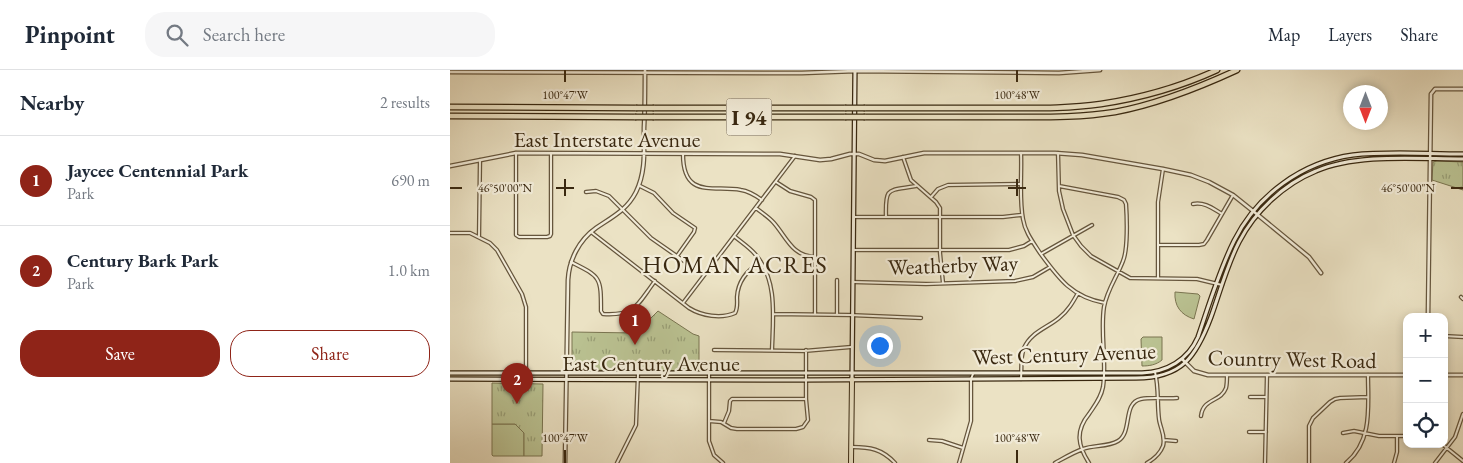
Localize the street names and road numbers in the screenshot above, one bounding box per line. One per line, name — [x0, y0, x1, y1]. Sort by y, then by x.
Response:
road number: I 94 — [726, 98, 772, 136]
street label: East Interstate Avenue — [514, 125, 701, 154]
street label: Weatherby Way — [887, 248, 1019, 282]
street label: West Century Avenue — [972, 336, 1157, 372]
street label: Country West Road — [1207, 343, 1378, 375]
street label: East Century Avenue — [562, 349, 740, 378]

